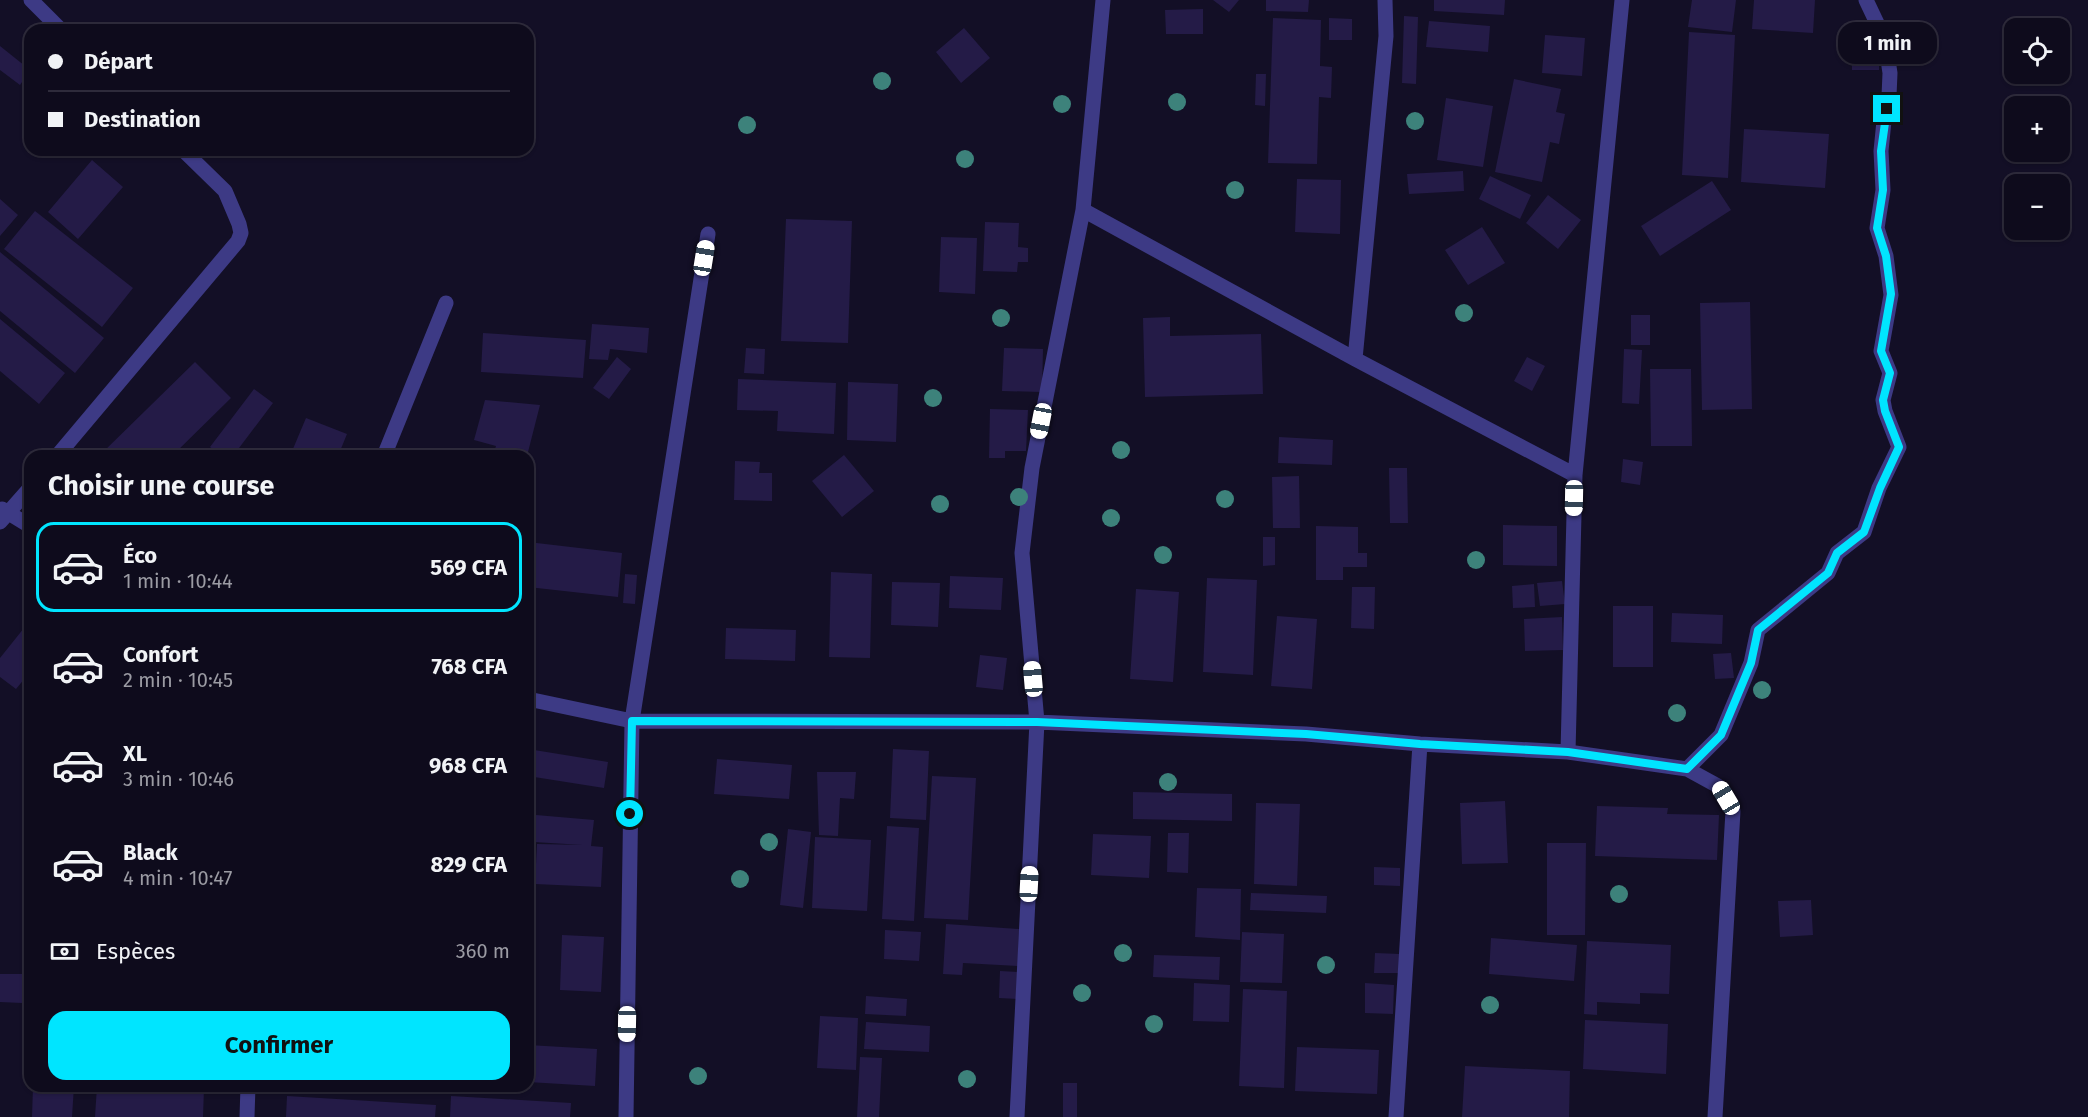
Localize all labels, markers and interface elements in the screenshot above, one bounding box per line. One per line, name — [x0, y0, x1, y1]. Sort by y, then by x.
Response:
map controls — [2004, 18, 2070, 240]
button: locate — [2004, 18, 2070, 84]
callout: 1 min — [1838, 22, 1936, 64]
text: 1 min — [1863, 31, 1912, 55]
text: Départ — [84, 48, 153, 75]
route end — [1873, 95, 1900, 122]
button: + — [2004, 96, 2070, 162]
text: Destination — [84, 106, 201, 133]
button: − — [2004, 174, 2070, 240]
car — [692, 239, 716, 277]
car — [1029, 402, 1053, 440]
text: Choisir une course — [48, 470, 274, 502]
car — [1565, 480, 1583, 516]
icon: car — [51, 540, 105, 594]
text: Éco — [123, 542, 157, 569]
text: 569 CFA — [430, 554, 507, 581]
text: 1 min · 10:44 — [123, 569, 233, 593]
icon: car — [51, 639, 105, 693]
text: Confort — [123, 641, 199, 668]
text: 768 CFA — [431, 653, 507, 680]
car — [1022, 660, 1044, 698]
text: 2 min · 10:45 — [123, 668, 233, 692]
icon: car — [51, 738, 105, 792]
text: XL — [123, 740, 147, 767]
text: 968 CFA — [429, 752, 507, 779]
text: 3 min · 10:46 — [123, 767, 234, 791]
car — [1709, 778, 1743, 818]
route start — [616, 800, 643, 827]
icon: car — [51, 837, 105, 891]
text: Black — [123, 839, 178, 866]
text: 829 CFA — [431, 851, 507, 878]
text: 4 min · 10:47 — [123, 866, 232, 890]
car — [1019, 866, 1039, 902]
icon: cash — [48, 935, 81, 968]
text: Espèces — [96, 938, 175, 965]
text: 360 m — [456, 939, 510, 963]
car — [618, 1006, 636, 1042]
button: Confirmer — [48, 1011, 510, 1080]

